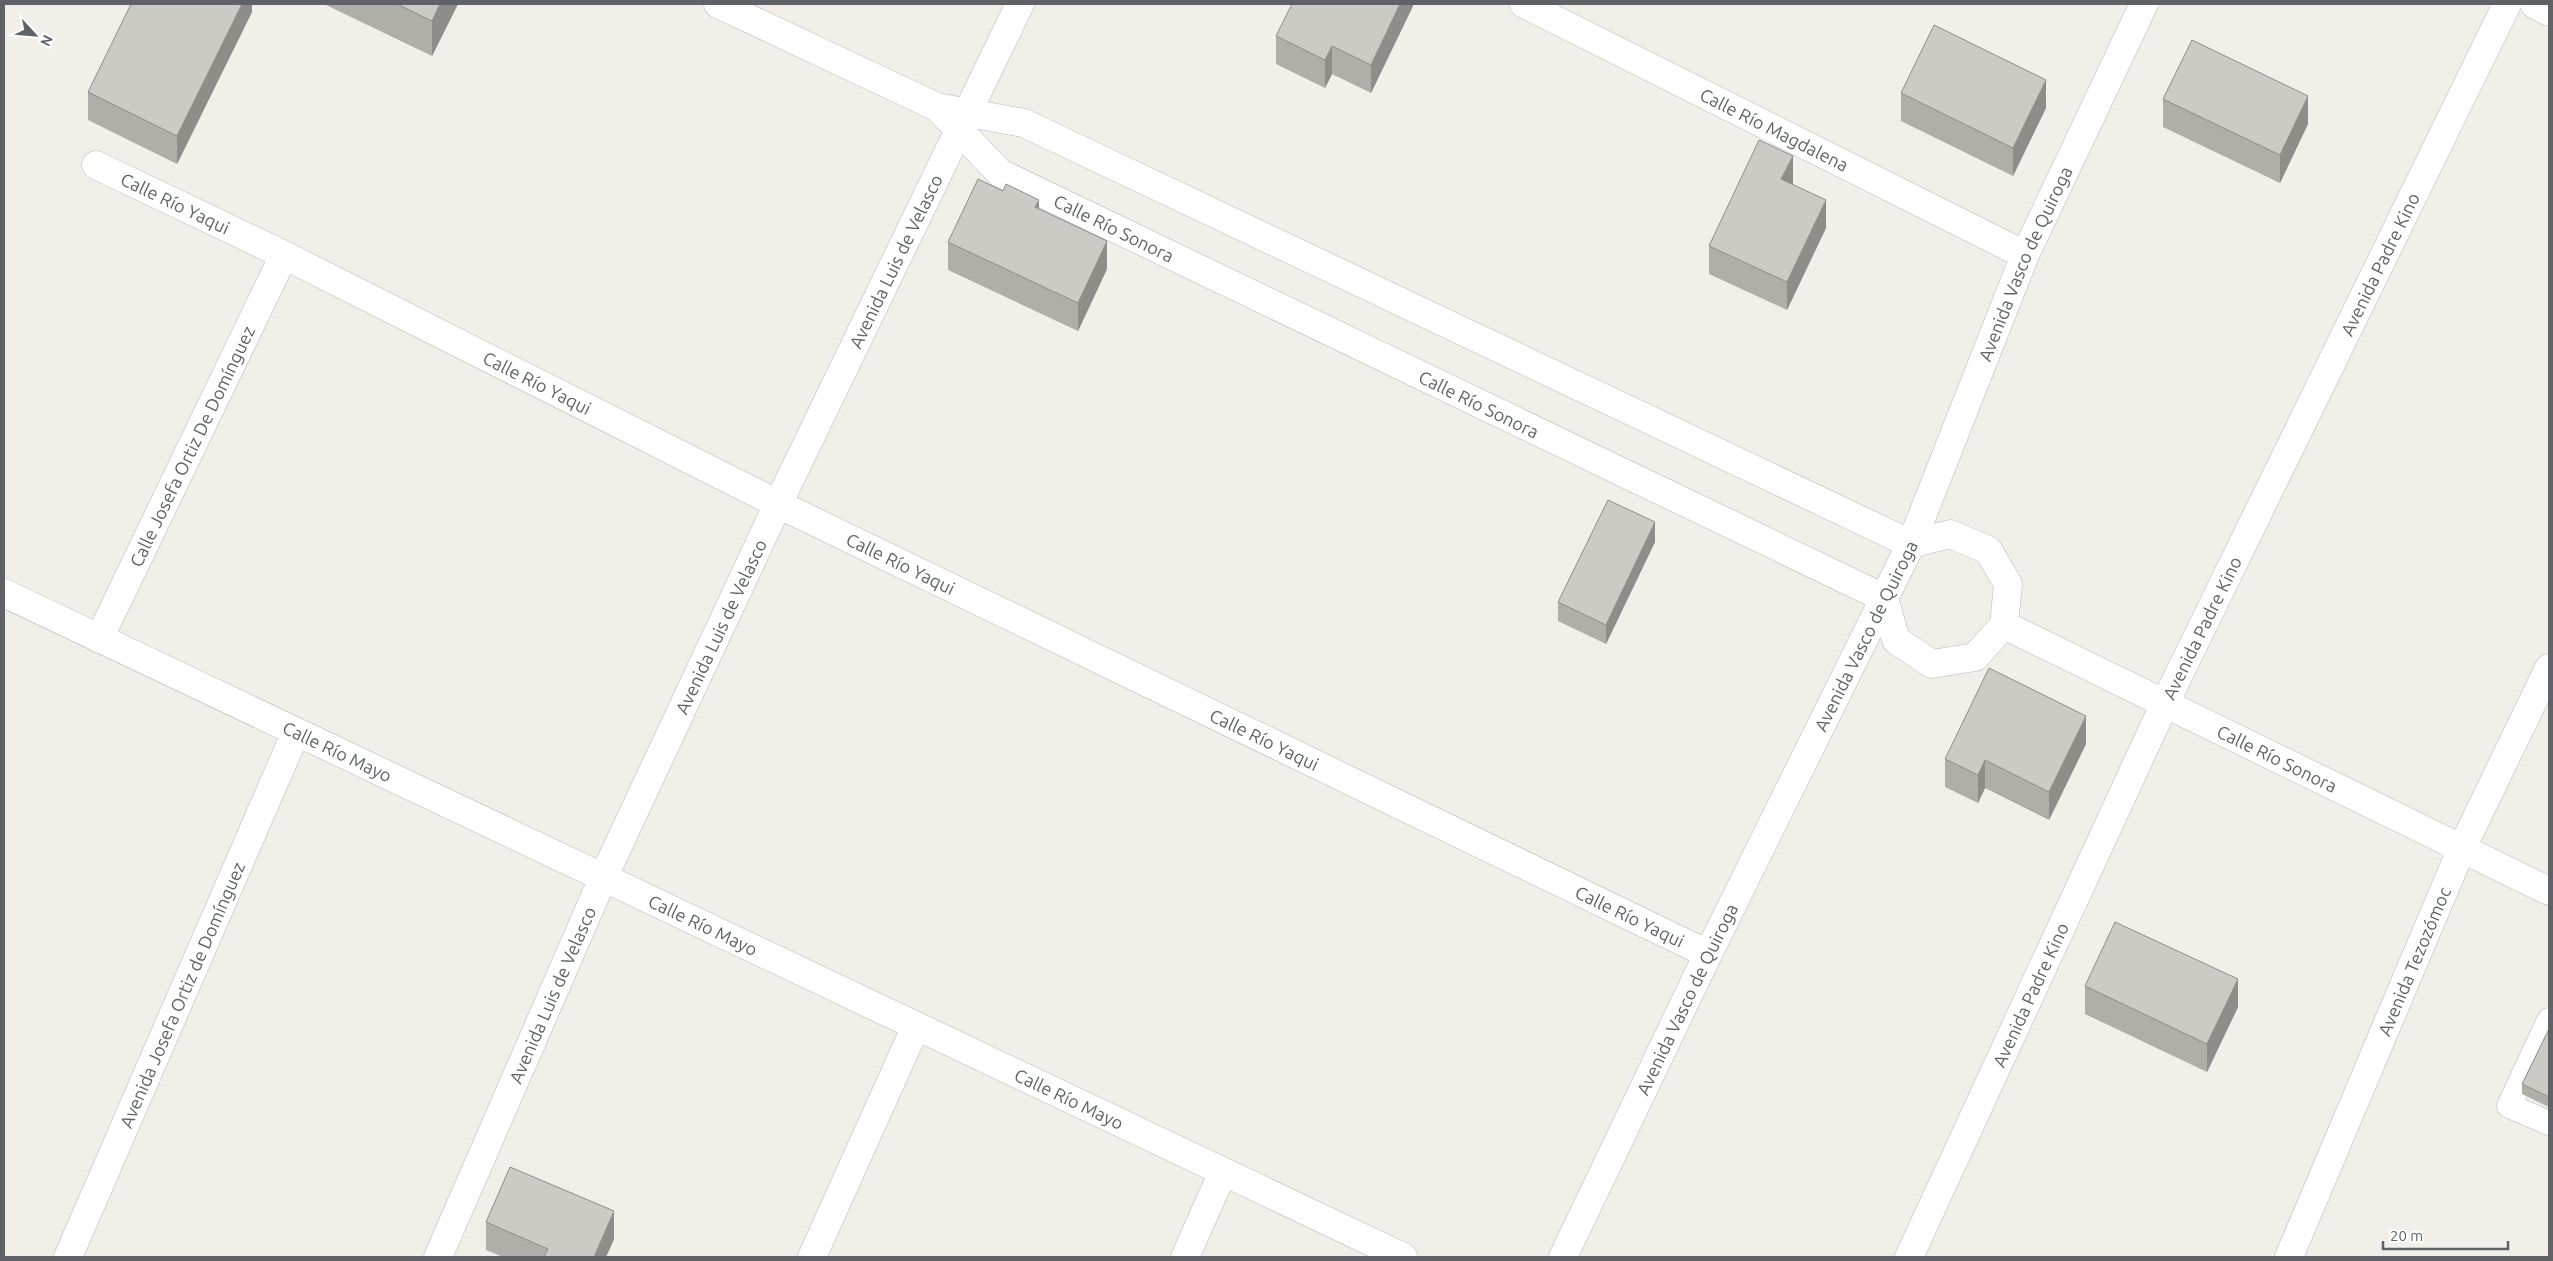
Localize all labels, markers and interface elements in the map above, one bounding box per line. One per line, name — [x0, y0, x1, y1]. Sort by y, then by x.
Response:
north arrow — [10, 10, 60, 60]
text: N — [37, 32, 56, 49]
street label: Calle Río Magdalena — [1697, 84, 1852, 175]
street label: Avenida Vasco de Quiroga — [1974, 163, 2076, 364]
street label: Calle Río Yaqui — [118, 168, 233, 238]
street label: Avenida Luis de Velasco — [845, 171, 946, 351]
street label: Avenida Padre Kino — [2336, 189, 2423, 339]
street label: Calle Río Sonora — [1051, 190, 1177, 266]
street label: Calle Josefa Ortiz De Domínguez — [125, 323, 258, 570]
street label: Calle Río Yaqui — [480, 347, 595, 418]
street label: Calle Río Sonora — [1416, 366, 1542, 442]
street label: Calle Río Yaqui — [843, 529, 958, 598]
street label: Avenida Luis de Velasco — [671, 536, 770, 717]
street label: Avenida Vasco de Quiroga — [1810, 537, 1921, 734]
street label: Avenida Padre Kino — [2158, 553, 2245, 703]
street label: Calle Río Yaqui — [1207, 705, 1322, 774]
street label: Calle Río Mayo — [280, 717, 395, 786]
street label: Calle Río Sonora — [2214, 721, 2340, 796]
street label: Avenida Josefa Ortiz de Domínguez — [115, 859, 248, 1131]
street label: Calle Río Yaqui — [1572, 881, 1687, 951]
street label: Avenida Tezozómoc — [2374, 884, 2454, 1039]
street label: Calle Río Mayo — [646, 891, 761, 959]
street label: Avenida Vasco de Quiroga — [1632, 900, 1741, 1098]
street label: Avenida Luis de Velasco — [505, 903, 599, 1086]
street label: Avenida Padre Kino — [1988, 919, 2072, 1070]
street label: Calle Río Mayo — [1011, 1064, 1127, 1133]
scale bar — [2383, 1218, 2508, 1250]
text: 20 m — [2390, 1227, 2423, 1244]

